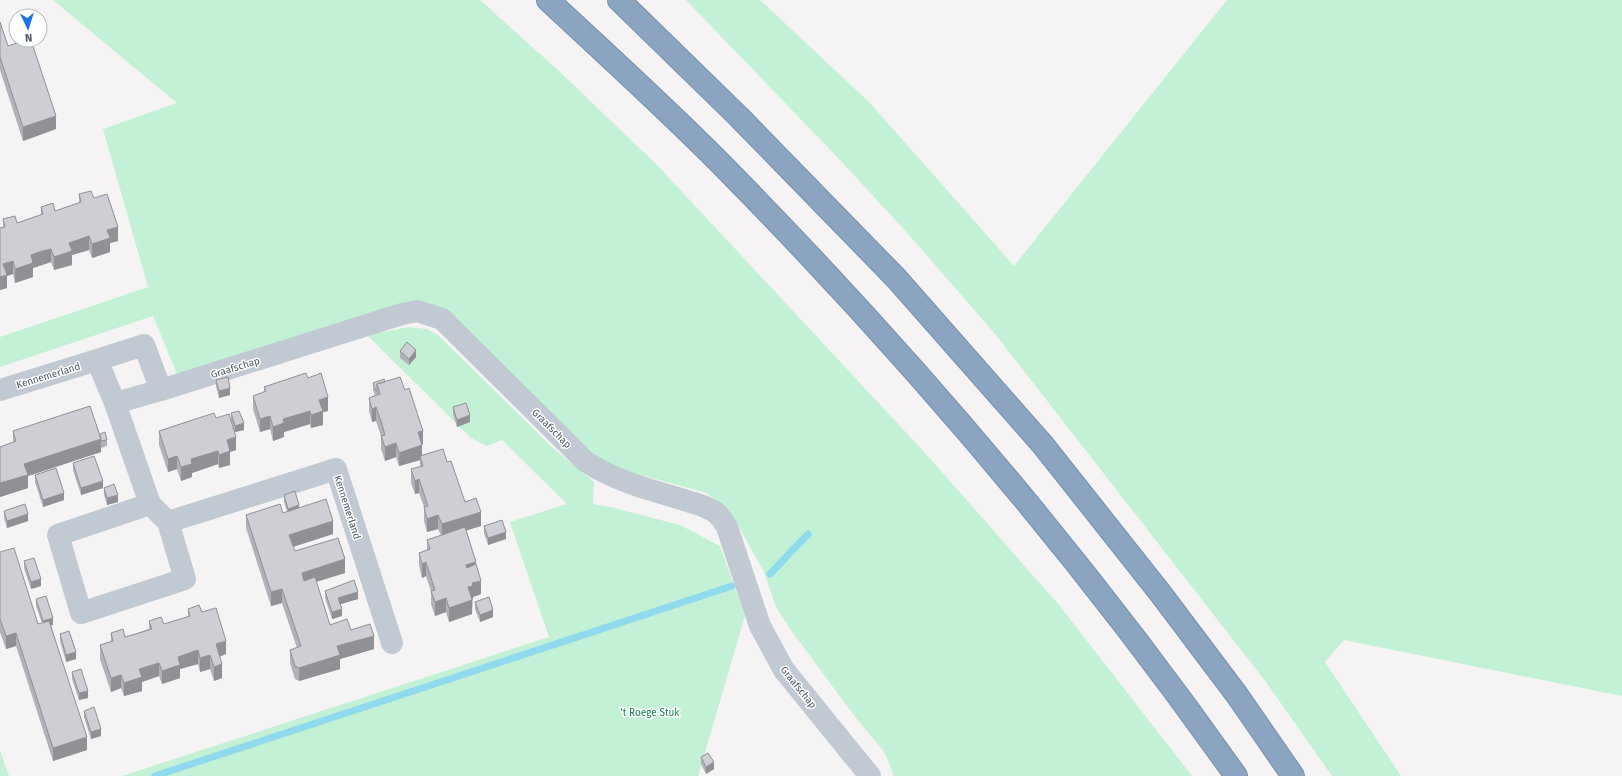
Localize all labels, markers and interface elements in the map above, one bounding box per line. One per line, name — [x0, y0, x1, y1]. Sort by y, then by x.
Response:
north arrow — [8, 8, 48, 48]
text: N — [25, 31, 33, 44]
street label: Graafschap — [209, 355, 261, 381]
street label: Kennemerland — [15, 361, 82, 391]
street label: Graafschap — [529, 407, 573, 451]
street label: Kennemerland — [331, 474, 363, 541]
street label: Graafschap — [778, 664, 819, 711]
park label: 't Roege Stuk — [621, 707, 680, 719]

